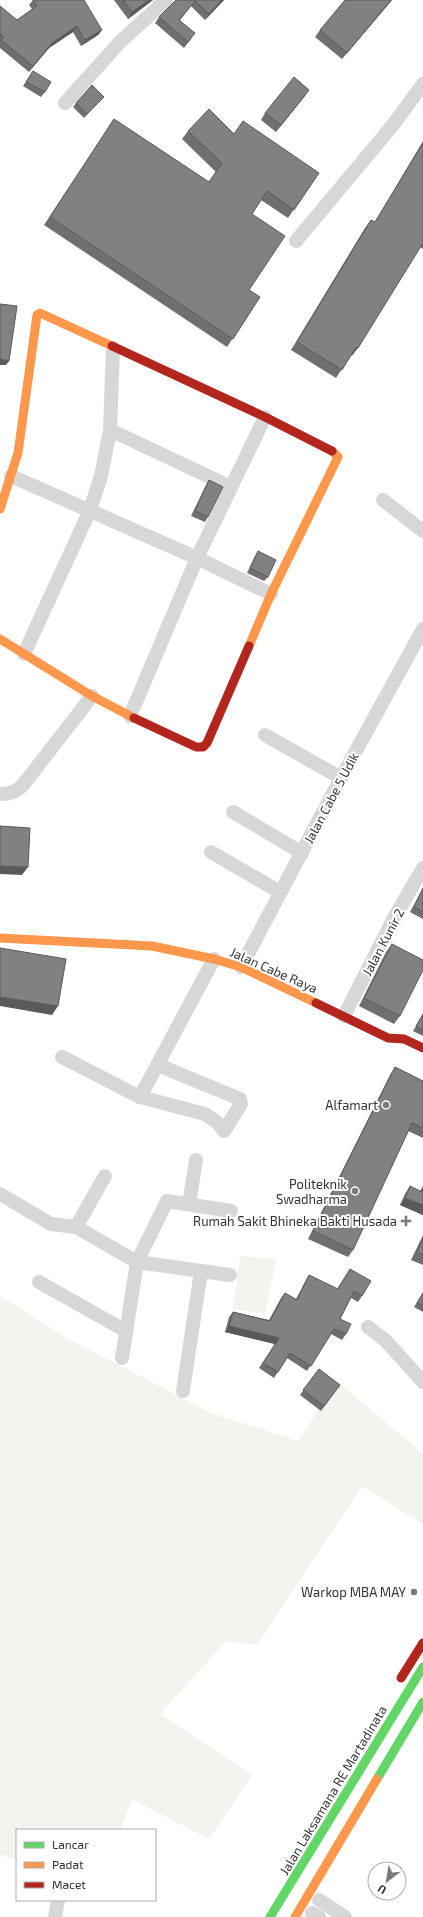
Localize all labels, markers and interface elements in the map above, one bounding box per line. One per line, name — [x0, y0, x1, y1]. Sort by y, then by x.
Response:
street label: Jalan Cabe 5 Udik — [300, 749, 362, 846]
street label: Jalan Kunir 2 — [359, 906, 407, 978]
street label: Jalan Cabe Raya — [228, 944, 320, 996]
place label: Alfamart — [325, 1097, 378, 1113]
marker: Alfamart — [381, 1100, 391, 1110]
place label: Politeknik Swadharma — [276, 1176, 347, 1207]
marker: Politeknik Swadharma — [350, 1186, 360, 1196]
place label: Rumah Sakit Bhineka Bakti Husada — [193, 1213, 397, 1229]
marker: Rumah Sakit Bhineka Bakti Husada — [400, 1215, 412, 1227]
place label: Warkop MBA MAY — [301, 1584, 407, 1600]
marker: Warkop MBA MAY — [409, 1587, 419, 1597]
street label: Jalan Laksamana RE Martadinata — [276, 1702, 390, 1878]
legend — [16, 1829, 156, 1901]
text: Lancar — [52, 1837, 89, 1851]
text: Padat — [52, 1857, 84, 1871]
north arrow — [367, 1861, 407, 1901]
text: Macet — [52, 1877, 86, 1891]
text: U — [375, 1882, 388, 1898]

